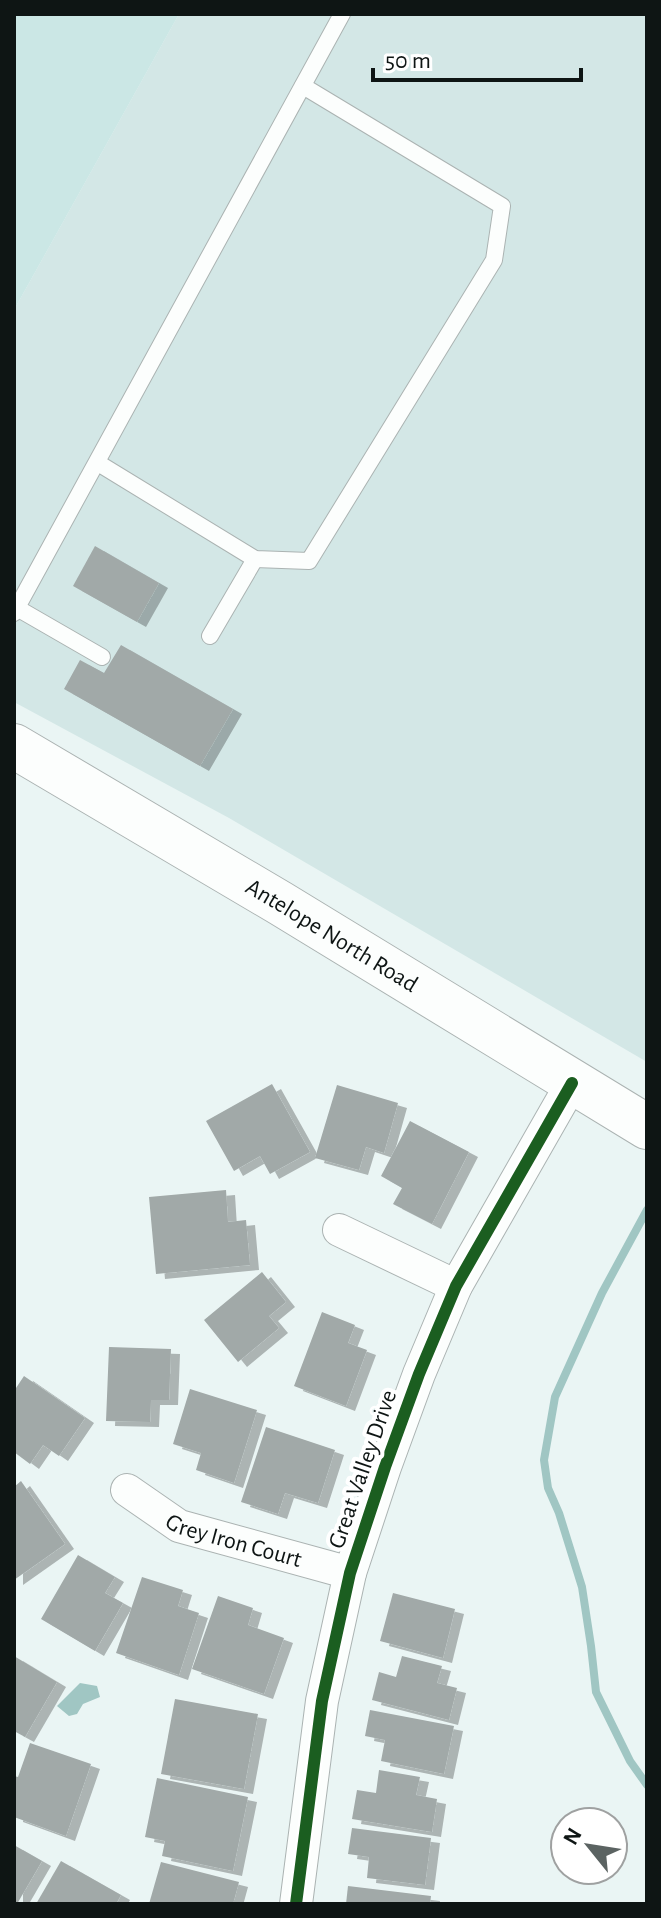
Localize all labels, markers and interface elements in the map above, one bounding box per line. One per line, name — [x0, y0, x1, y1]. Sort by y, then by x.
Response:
scale bar — [373, 32, 581, 82]
text: 50 m — [385, 49, 431, 73]
street label: Antelope North Road — [241, 875, 422, 997]
street label: Great Valley Drive — [325, 1387, 401, 1552]
street label: Grey Iron Court — [161, 1509, 304, 1572]
north arrow — [549, 1806, 629, 1886]
text: N — [559, 1824, 586, 1849]

